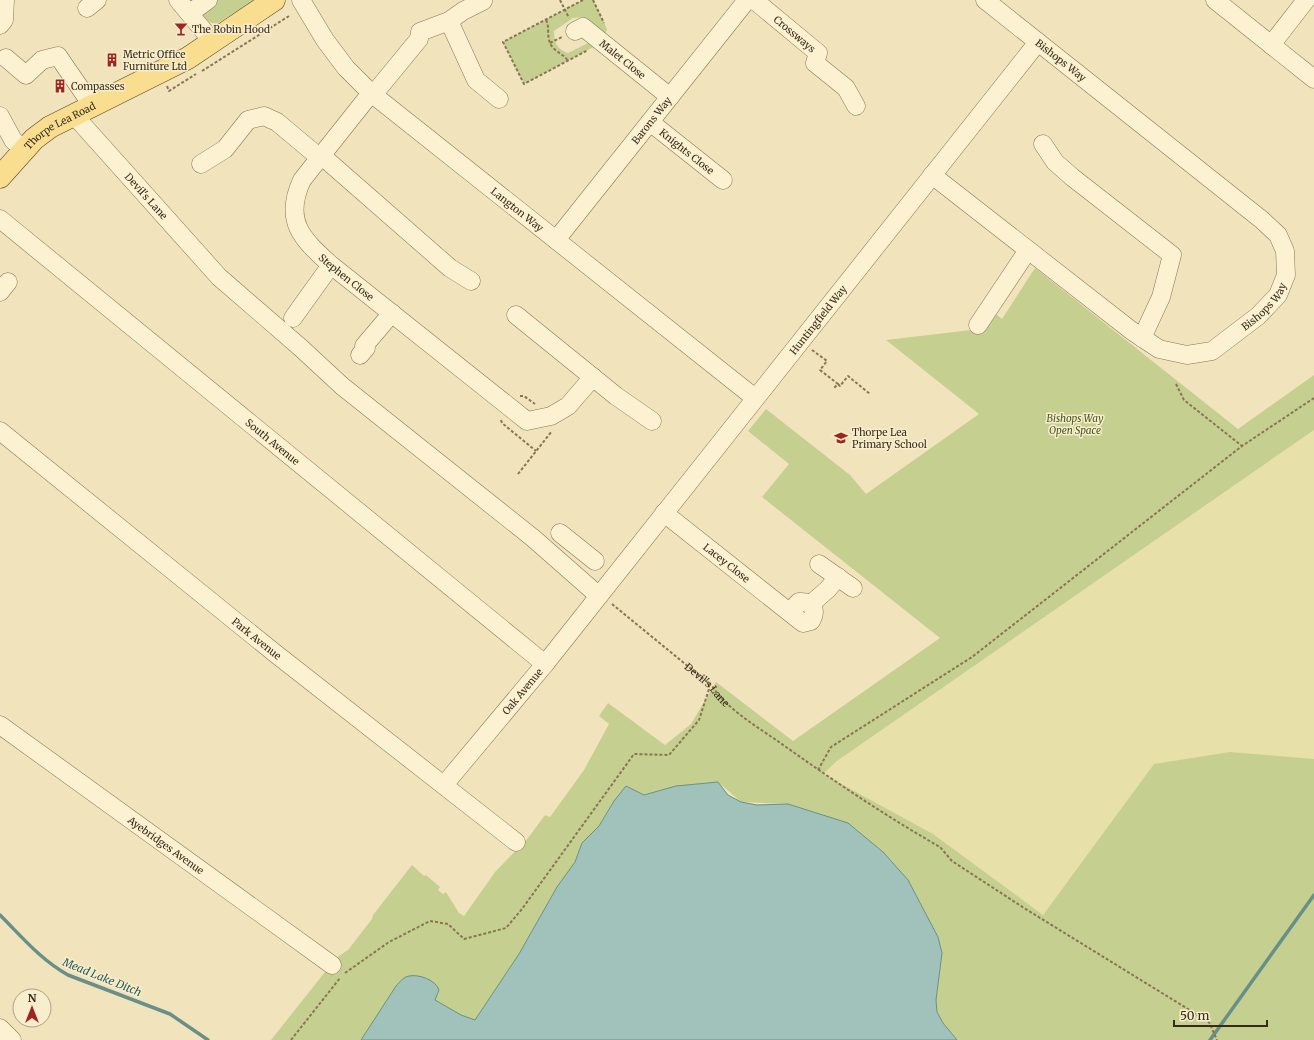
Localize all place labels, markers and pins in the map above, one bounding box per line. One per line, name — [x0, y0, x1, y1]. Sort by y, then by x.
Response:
bar icon: The Robin Hood — [173, 21, 189, 37]
place label: The Robin Hood — [192, 23, 270, 36]
place label: Metric Office Furniture Ltd — [123, 48, 187, 73]
building icon: Metric Office Furniture Ltd — [104, 52, 120, 68]
building icon: Compasses — [52, 78, 68, 94]
place label: Compasses — [71, 80, 125, 93]
place label: Thorpe Lea Primary School — [852, 426, 927, 451]
school or university icon: Thorpe Lea Primary School — [833, 430, 849, 446]

